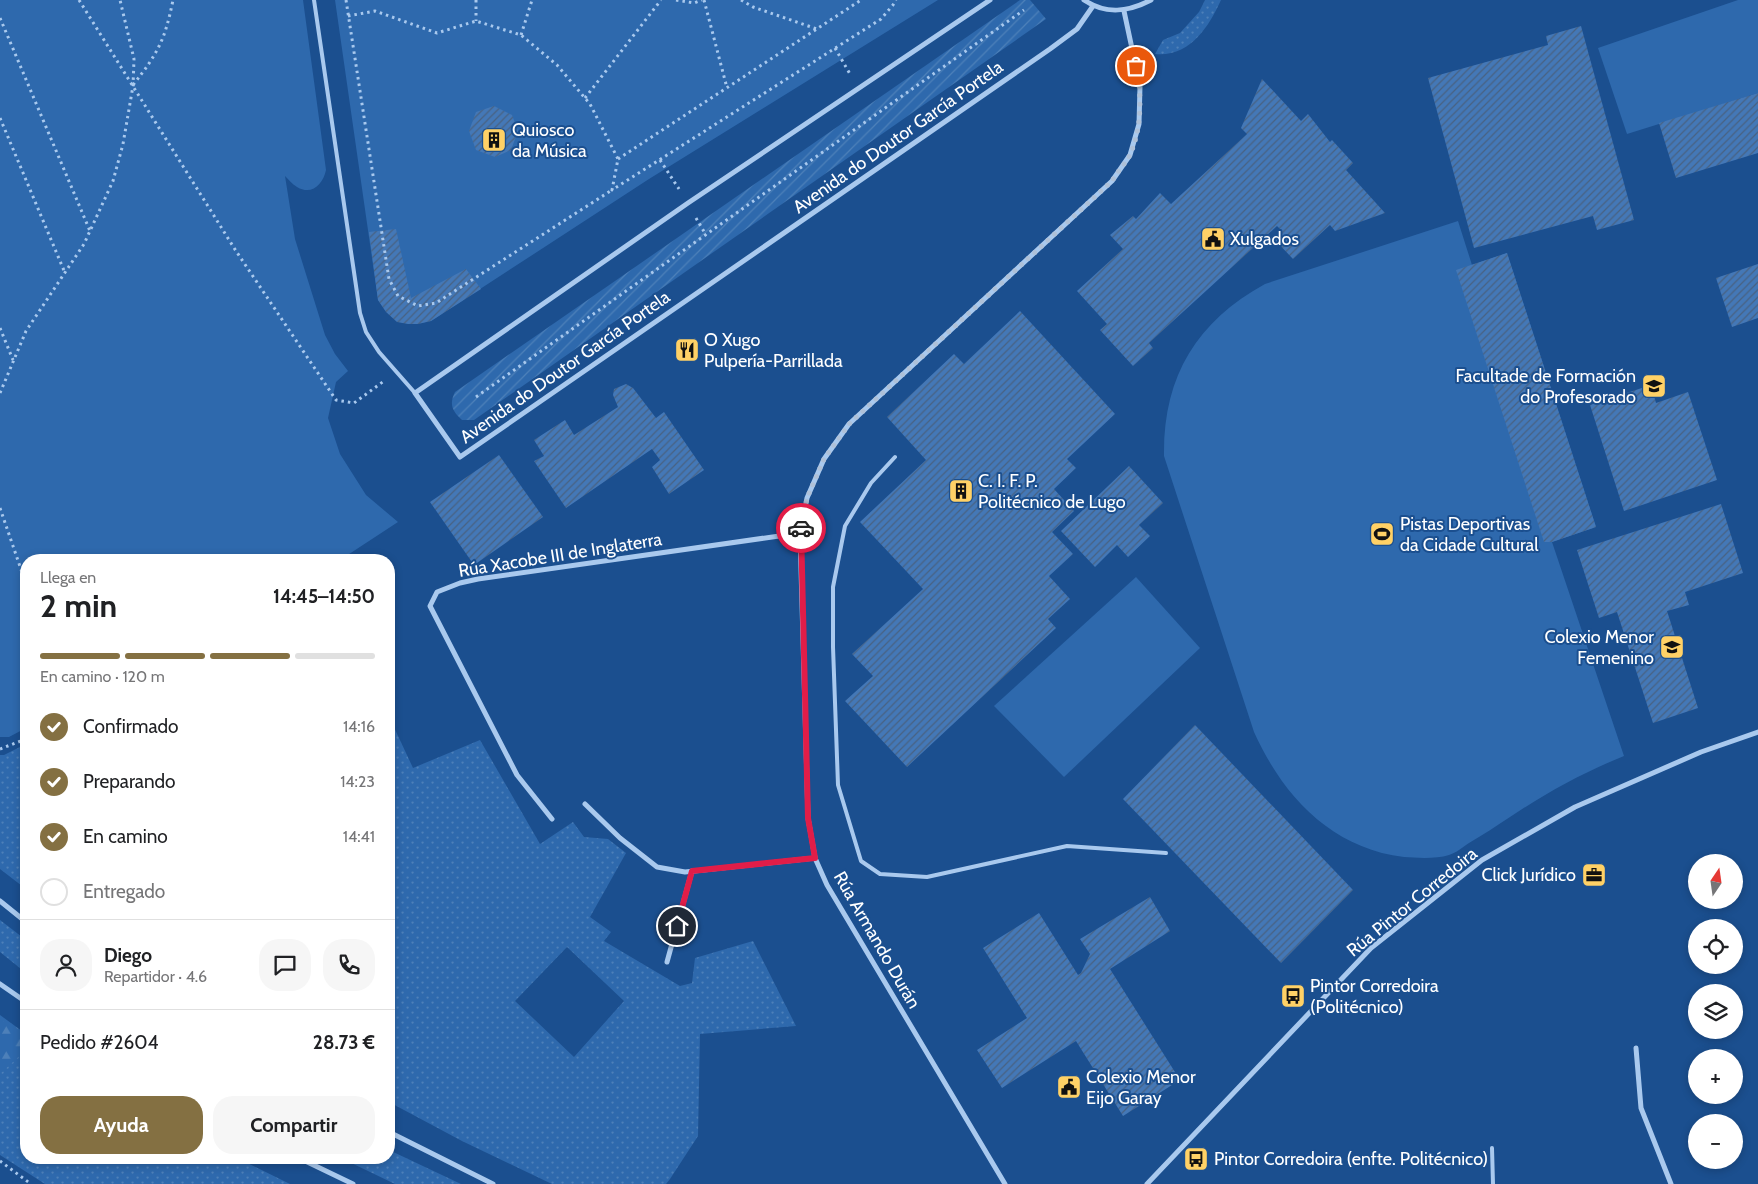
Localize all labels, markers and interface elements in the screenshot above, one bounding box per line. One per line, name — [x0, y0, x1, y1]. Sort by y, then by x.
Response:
pin — [1115, 45, 1157, 87]
icon: bag — [1122, 52, 1150, 80]
street label: Avenida do Doutor García Portela — [789, 56, 1008, 218]
place label: Quiosco da Música — [512, 119, 587, 162]
building icon: Quiosco da Música — [481, 127, 507, 153]
public building icon: Xulgados — [1200, 226, 1226, 252]
place label: Xulgados — [1230, 228, 1299, 250]
street label: Avenida do Doutor García Portela — [456, 286, 675, 448]
place label: O Xugo Pulpería-Parrillada — [704, 329, 843, 372]
restaurant icon: O Xugo Pulpería-Parrillada — [674, 337, 700, 363]
place label: Facultade de Formación do Profesorado — [1455, 365, 1636, 408]
school or university icon: Facultade de Formación do Profesorado — [1641, 373, 1667, 399]
place label: C. I. F. P. Politécnico de Lugo — [978, 470, 1126, 513]
building icon: C. I. F. P. Politécnico de Lugo — [948, 478, 974, 504]
courier — [776, 503, 826, 553]
place label: Pistas Deportivas da Cidade Cultural — [1400, 513, 1539, 556]
icon: car — [787, 514, 815, 542]
sports icon: Pistas Deportivas da Cidade Cultural — [1369, 521, 1395, 547]
street label: Rúa Xacobe III de Inglaterra — [457, 528, 664, 582]
text: Llega en — [40, 568, 96, 587]
text: 14:45–14:50 — [273, 585, 375, 608]
text: 2 min — [40, 586, 117, 625]
place label: Colexio Menor Femenino — [1544, 626, 1654, 669]
school or university icon: Colexio Menor Femenino — [1659, 634, 1685, 660]
text: En camino · 120 m — [40, 667, 165, 686]
icon: check — [40, 713, 68, 741]
text: Confirmado — [83, 715, 179, 738]
text: 14:16 — [343, 717, 375, 736]
icon: check — [40, 768, 68, 796]
text: Preparando — [83, 770, 176, 793]
text: 14:23 — [340, 772, 375, 791]
icon: check — [40, 823, 68, 851]
text: En camino — [83, 825, 168, 848]
text: 14:41 — [343, 827, 375, 846]
street label: Rúa Pintor Corredoira — [1342, 842, 1482, 961]
north arrow — [1688, 854, 1742, 909]
map controls — [1688, 854, 1743, 1169]
office icon: Click Jurídico — [1581, 862, 1607, 888]
place label: Click Jurídico — [1481, 864, 1576, 886]
street label: Rúa Armando Durán — [829, 868, 925, 1012]
text: Entregado — [83, 880, 165, 903]
pin — [656, 905, 698, 947]
icon: home — [663, 912, 691, 940]
button: locate — [1688, 919, 1743, 974]
button: person — [40, 939, 92, 991]
button: chat — [259, 939, 311, 991]
button: phone — [323, 939, 375, 991]
text: Diego — [104, 944, 152, 967]
text: Repartidor · 4.6 — [104, 967, 207, 986]
place label: Pintor Corredoira (Politécnico) — [1310, 975, 1439, 1018]
bus stop icon: Pintor Corredoira (Politécnico) — [1280, 983, 1306, 1009]
button: layers — [1688, 984, 1743, 1039]
text: Pedido #2604 — [40, 1031, 159, 1054]
text: 28.73 € — [313, 1031, 375, 1054]
button: + — [1688, 1049, 1743, 1104]
place label: Colexio Menor Eijo Garay — [1086, 1066, 1196, 1109]
public building icon: Colexio Menor Eijo Garay — [1056, 1074, 1082, 1100]
button: Ayuda — [40, 1096, 203, 1154]
button: Compartir — [213, 1096, 375, 1154]
button: − — [1688, 1114, 1743, 1169]
bus stop icon: Pintor Corredoira (enfte. Politécnico) — [1183, 1146, 1209, 1172]
place label: Pintor Corredoira (enfte. Politécnico) — [1214, 1148, 1488, 1170]

